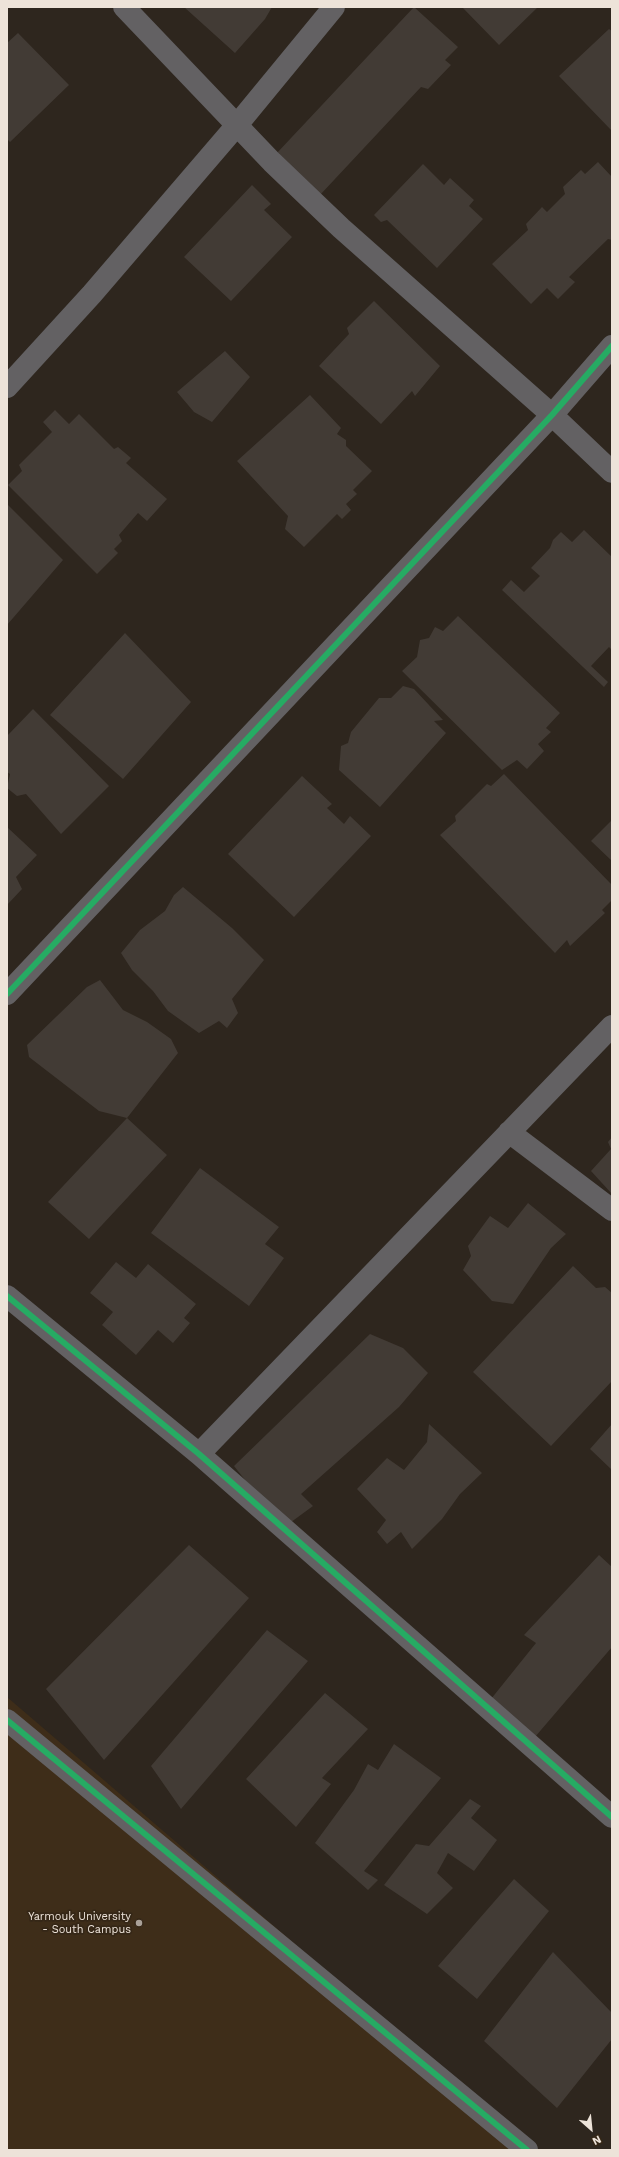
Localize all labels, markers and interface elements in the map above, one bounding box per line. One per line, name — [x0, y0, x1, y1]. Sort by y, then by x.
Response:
place label: Yarmouk University - South Campus — [28, 1910, 131, 1936]
marker: Yarmouk University - South Campus — [134, 1918, 144, 1928]
north arrow — [571, 2109, 611, 2149]
text: N — [590, 2132, 603, 2148]

